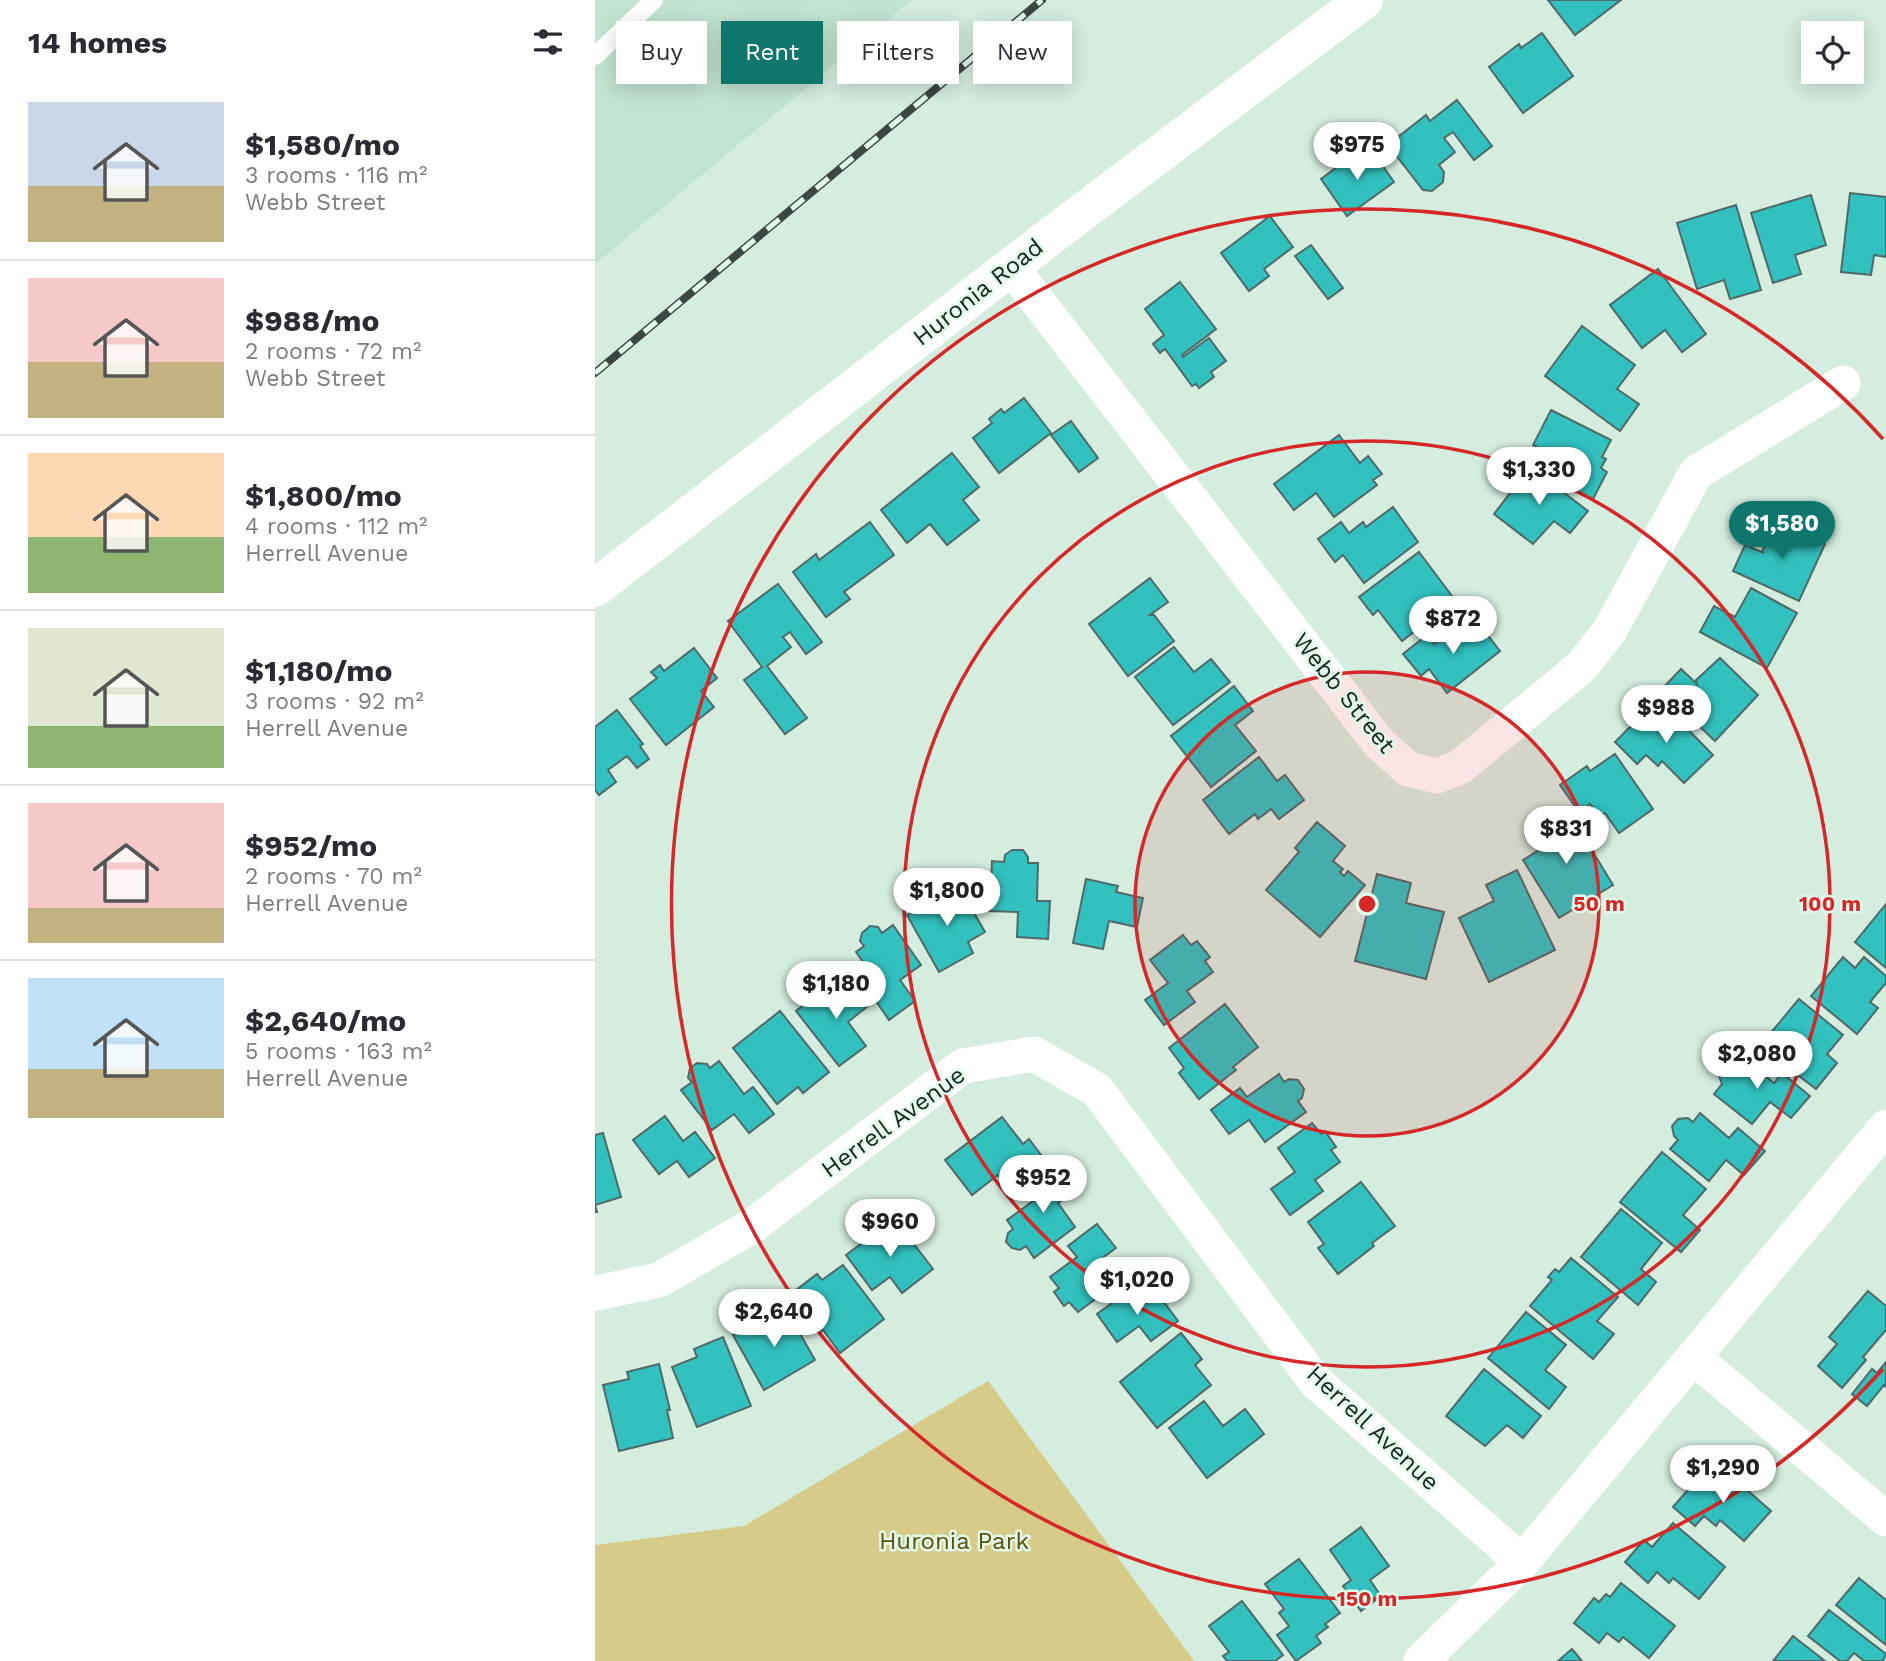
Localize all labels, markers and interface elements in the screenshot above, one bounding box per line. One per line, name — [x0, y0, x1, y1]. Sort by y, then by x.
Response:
chip: Buy — [616, 21, 707, 84]
chip: Rent — [721, 21, 823, 84]
chip: Filters — [837, 21, 959, 84]
chip: New — [973, 21, 1072, 84]
map controls — [1801, 21, 1864, 84]
button: locate — [1801, 21, 1864, 84]
icon: filters — [529, 23, 567, 61]
text: 14 homes — [28, 25, 167, 60]
pin: $975 — [1316, 122, 1398, 182]
text: $1,580/mo — [245, 127, 400, 162]
icon: home — [84, 130, 168, 214]
text: $975 — [1329, 131, 1385, 158]
text: 3 rooms · 116 m² — [245, 162, 427, 189]
text: Webb Street — [245, 189, 386, 216]
street label: Huronia Road — [907, 233, 1049, 351]
text: $988/mo — [245, 303, 380, 338]
icon: home — [84, 306, 168, 390]
text: 2 rooms · 72 m² — [245, 338, 421, 365]
text: Webb Street — [245, 365, 386, 392]
pin: $1,330 — [1482, 448, 1596, 507]
text: $1,330 — [1502, 456, 1576, 483]
text: $1,800/mo — [245, 478, 402, 513]
icon: home — [84, 481, 168, 565]
pin: $1,580 — [1725, 502, 1839, 561]
text: $1,580 — [1745, 510, 1819, 537]
text: 4 rooms · 112 m² — [245, 513, 427, 540]
text: Herrell Avenue — [245, 540, 408, 567]
pin: $872 — [1412, 596, 1494, 656]
text: $872 — [1425, 605, 1481, 632]
street label: Webb Street — [1287, 627, 1401, 759]
text: $1,180/mo — [245, 653, 392, 688]
icon: home — [84, 656, 168, 740]
pin: $988 — [1625, 686, 1707, 745]
text: 3 rooms · 92 m² — [245, 688, 424, 715]
text: $988 — [1637, 694, 1695, 721]
text: Herrell Avenue — [245, 715, 408, 742]
pin: $831 — [1525, 806, 1607, 866]
text: $831 — [1540, 815, 1592, 842]
text: $952/mo — [245, 828, 377, 863]
icon: home — [84, 831, 168, 915]
text: 2 rooms · 70 m² — [245, 863, 422, 890]
pin: $1,800 — [890, 869, 1004, 928]
text: $1,800 — [909, 877, 985, 904]
text: Herrell Avenue — [245, 890, 408, 917]
text: 50 m — [1573, 891, 1625, 916]
text: 100 m — [1799, 891, 1861, 916]
centre of rings — [1355, 892, 1379, 916]
pin: $1,180 — [779, 962, 893, 1021]
text: $1,180 — [802, 970, 870, 997]
text: $2,640/mo — [245, 1003, 406, 1038]
icon: home — [84, 1006, 168, 1090]
pin: $2,080 — [1700, 1032, 1814, 1091]
text: 5 rooms · 163 m² — [245, 1038, 432, 1065]
text: $2,080 — [1718, 1040, 1796, 1067]
street label: Herrell Avenue — [816, 1061, 970, 1183]
text: Herrell Avenue — [245, 1065, 408, 1092]
pin: $952 — [1002, 1156, 1084, 1215]
text: $952 — [1015, 1164, 1071, 1191]
pin: $960 — [849, 1200, 931, 1259]
text: $960 — [861, 1208, 919, 1235]
pin: $1,020 — [1080, 1258, 1194, 1317]
text: $1,020 — [1100, 1266, 1174, 1293]
pin: $2,640 — [717, 1290, 831, 1349]
text: $2,640 — [735, 1298, 813, 1325]
street label: Herrell Avenue — [1301, 1360, 1445, 1496]
pin: $1,290 — [1666, 1446, 1780, 1505]
text: $1,290 — [1686, 1454, 1760, 1481]
park label: Huronia Park — [879, 1527, 1029, 1555]
text: 150 m — [1337, 1586, 1397, 1611]

